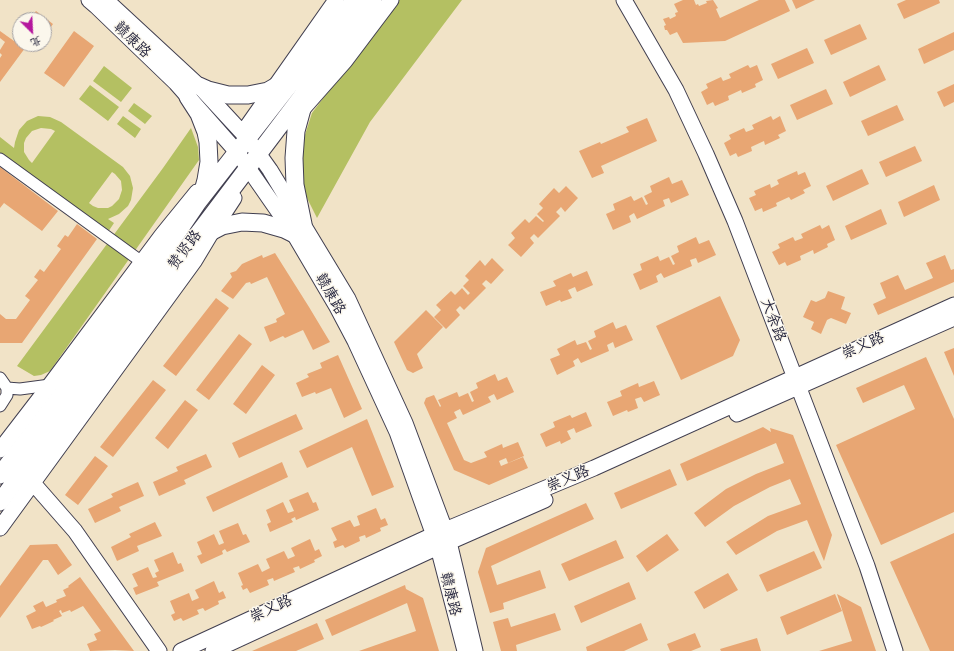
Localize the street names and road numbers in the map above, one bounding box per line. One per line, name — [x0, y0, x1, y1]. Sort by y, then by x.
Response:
street label: 赣康路 — [110, 18, 154, 62]
street label: 赞贤路 — [164, 227, 206, 273]
street label: 赣康路 — [311, 270, 349, 318]
street label: 大余路 — [757, 296, 789, 344]
street label: 崇义路 — [839, 329, 887, 363]
street label: 崇义路 — [544, 462, 592, 496]
street label: 赣康路 — [436, 570, 464, 618]
street label: 崇义路 — [247, 591, 295, 627]

